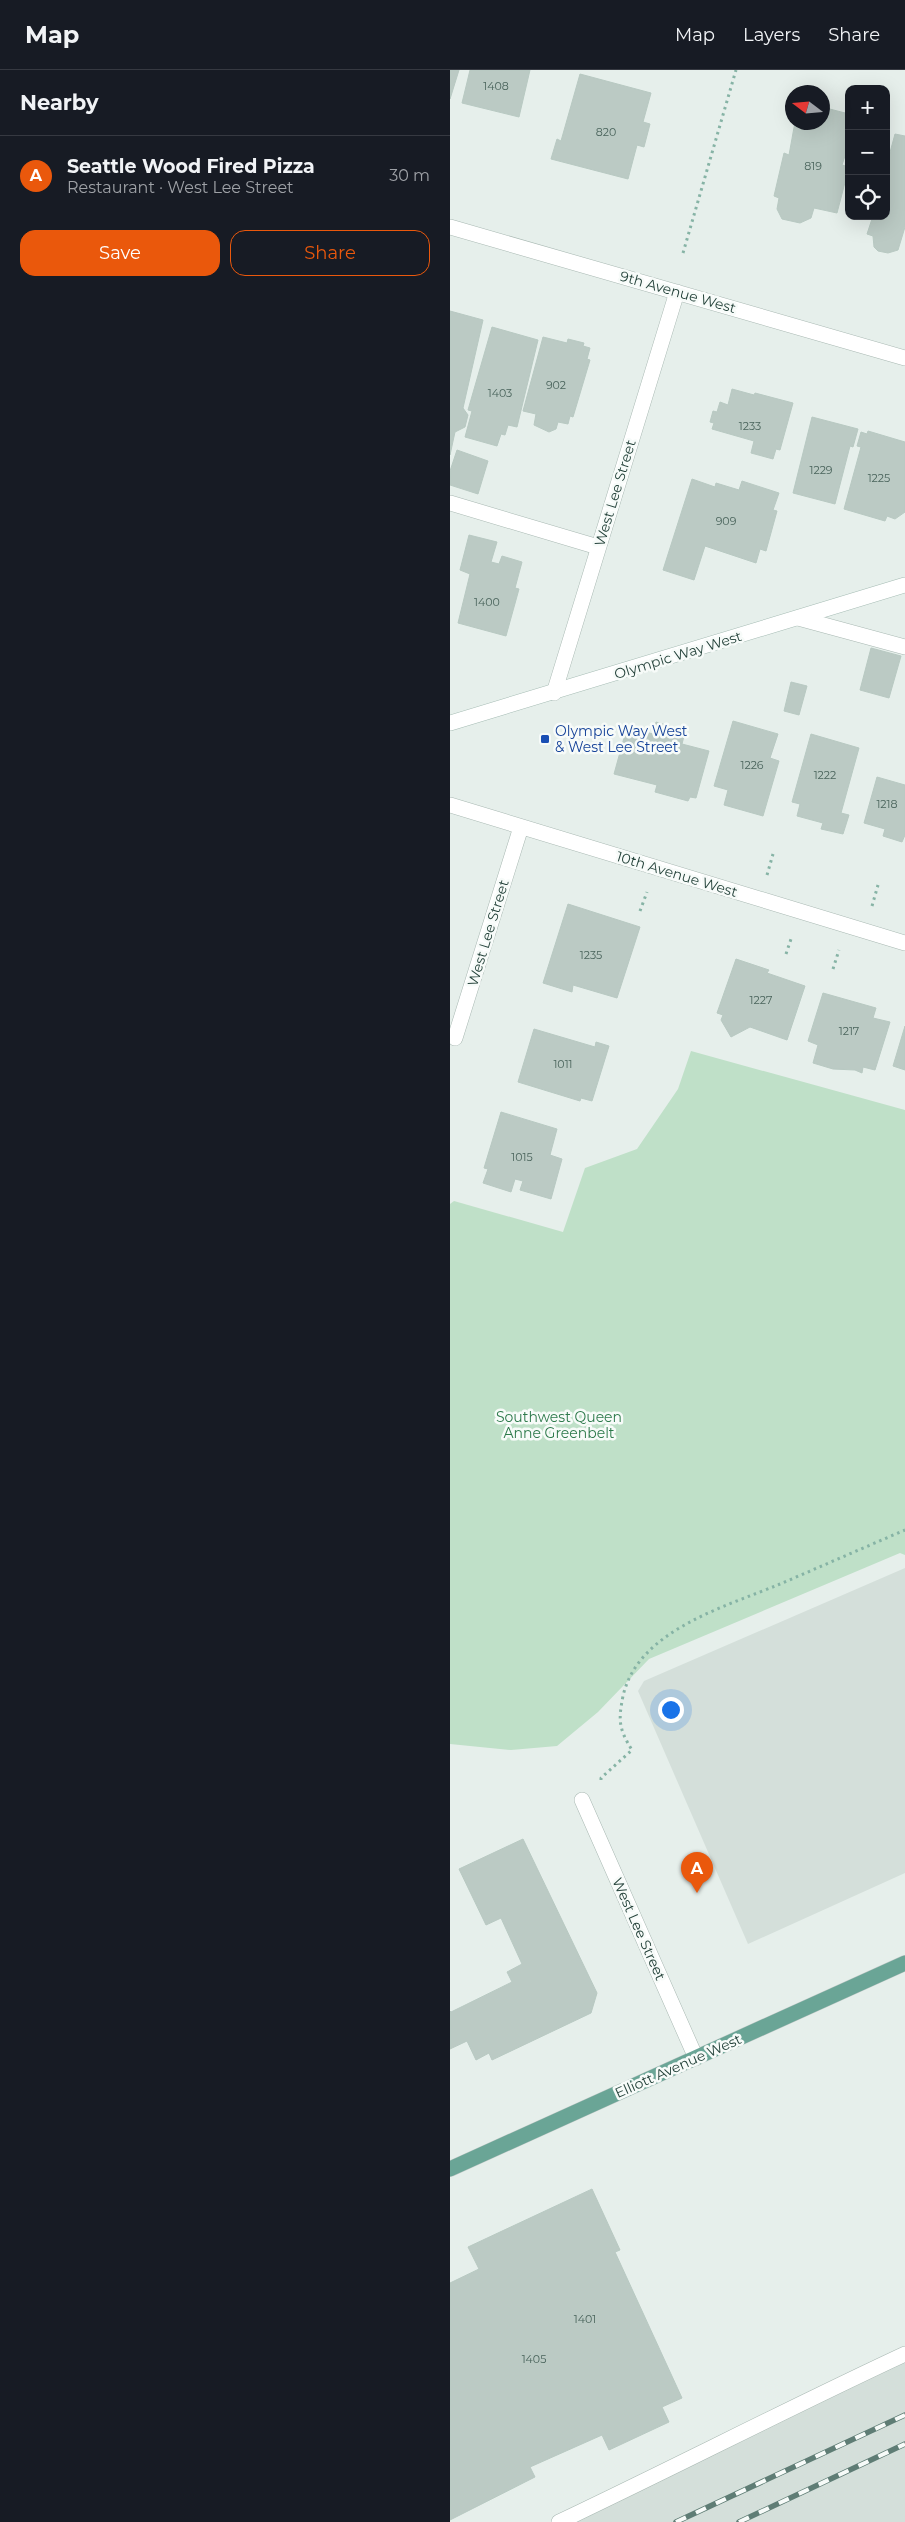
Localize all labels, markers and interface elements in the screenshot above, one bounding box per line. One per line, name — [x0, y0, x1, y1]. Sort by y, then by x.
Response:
text: Map — [25, 20, 79, 49]
text: Map — [675, 24, 715, 46]
text: Layers — [743, 24, 800, 46]
text: Share — [828, 24, 880, 46]
house number: 1408 — [483, 79, 509, 93]
north arrow — [785, 85, 830, 130]
map controls — [845, 85, 890, 220]
button: + — [845, 85, 890, 130]
text: Nearby — [20, 90, 99, 115]
house number: 820 — [596, 125, 616, 139]
button: − — [845, 130, 890, 175]
text: Seattle Wood Fired Pizza — [67, 155, 315, 178]
house number: 819 — [804, 159, 822, 173]
text: A — [30, 166, 42, 185]
text: 30 m — [389, 166, 430, 185]
button: locate — [845, 175, 890, 220]
text: Restaurant · West Lee Street — [67, 178, 294, 197]
button: Save — [20, 230, 220, 276]
button: Share — [230, 230, 430, 276]
street label: 9th Avenue West — [618, 267, 738, 317]
house number: 902 — [546, 378, 566, 392]
house number: 1403 — [488, 386, 512, 400]
house number: 1233 — [739, 419, 761, 433]
street label: West Lee Street — [590, 437, 640, 548]
house number: 1229 — [809, 463, 833, 477]
house number: 1225 — [868, 471, 890, 485]
house number: 909 — [716, 514, 737, 528]
house number: 1400 — [474, 595, 500, 609]
street label: Olympic Way West — [612, 627, 744, 683]
place label: Olympic Way West & West Lee Street — [555, 722, 688, 756]
marker: Olympic Way West & West Lee Street — [539, 733, 551, 745]
house number: 1226 — [740, 758, 764, 772]
house number: 1222 — [814, 768, 836, 782]
house number: 1218 — [876, 797, 898, 811]
street label: 10th Avenue West — [614, 847, 740, 901]
street label: West Lee Street — [463, 877, 513, 988]
house number: 1235 — [580, 948, 602, 962]
house number: 1227 — [750, 993, 772, 1007]
house number: 1217 — [839, 1024, 859, 1038]
house number: 1011 — [553, 1057, 573, 1071]
house number: 1015 — [511, 1150, 533, 1164]
park label: Southwest Queen Anne Greenbelt — [496, 1408, 622, 1442]
your location — [658, 1697, 684, 1723]
pin: A — [681, 1852, 713, 1893]
street label: West Lee Street — [608, 1875, 670, 1983]
street label: Elliott Avenue West — [612, 2030, 744, 2102]
house number: 1401 — [574, 2312, 596, 2326]
house number: 1405 — [522, 2352, 546, 2366]

